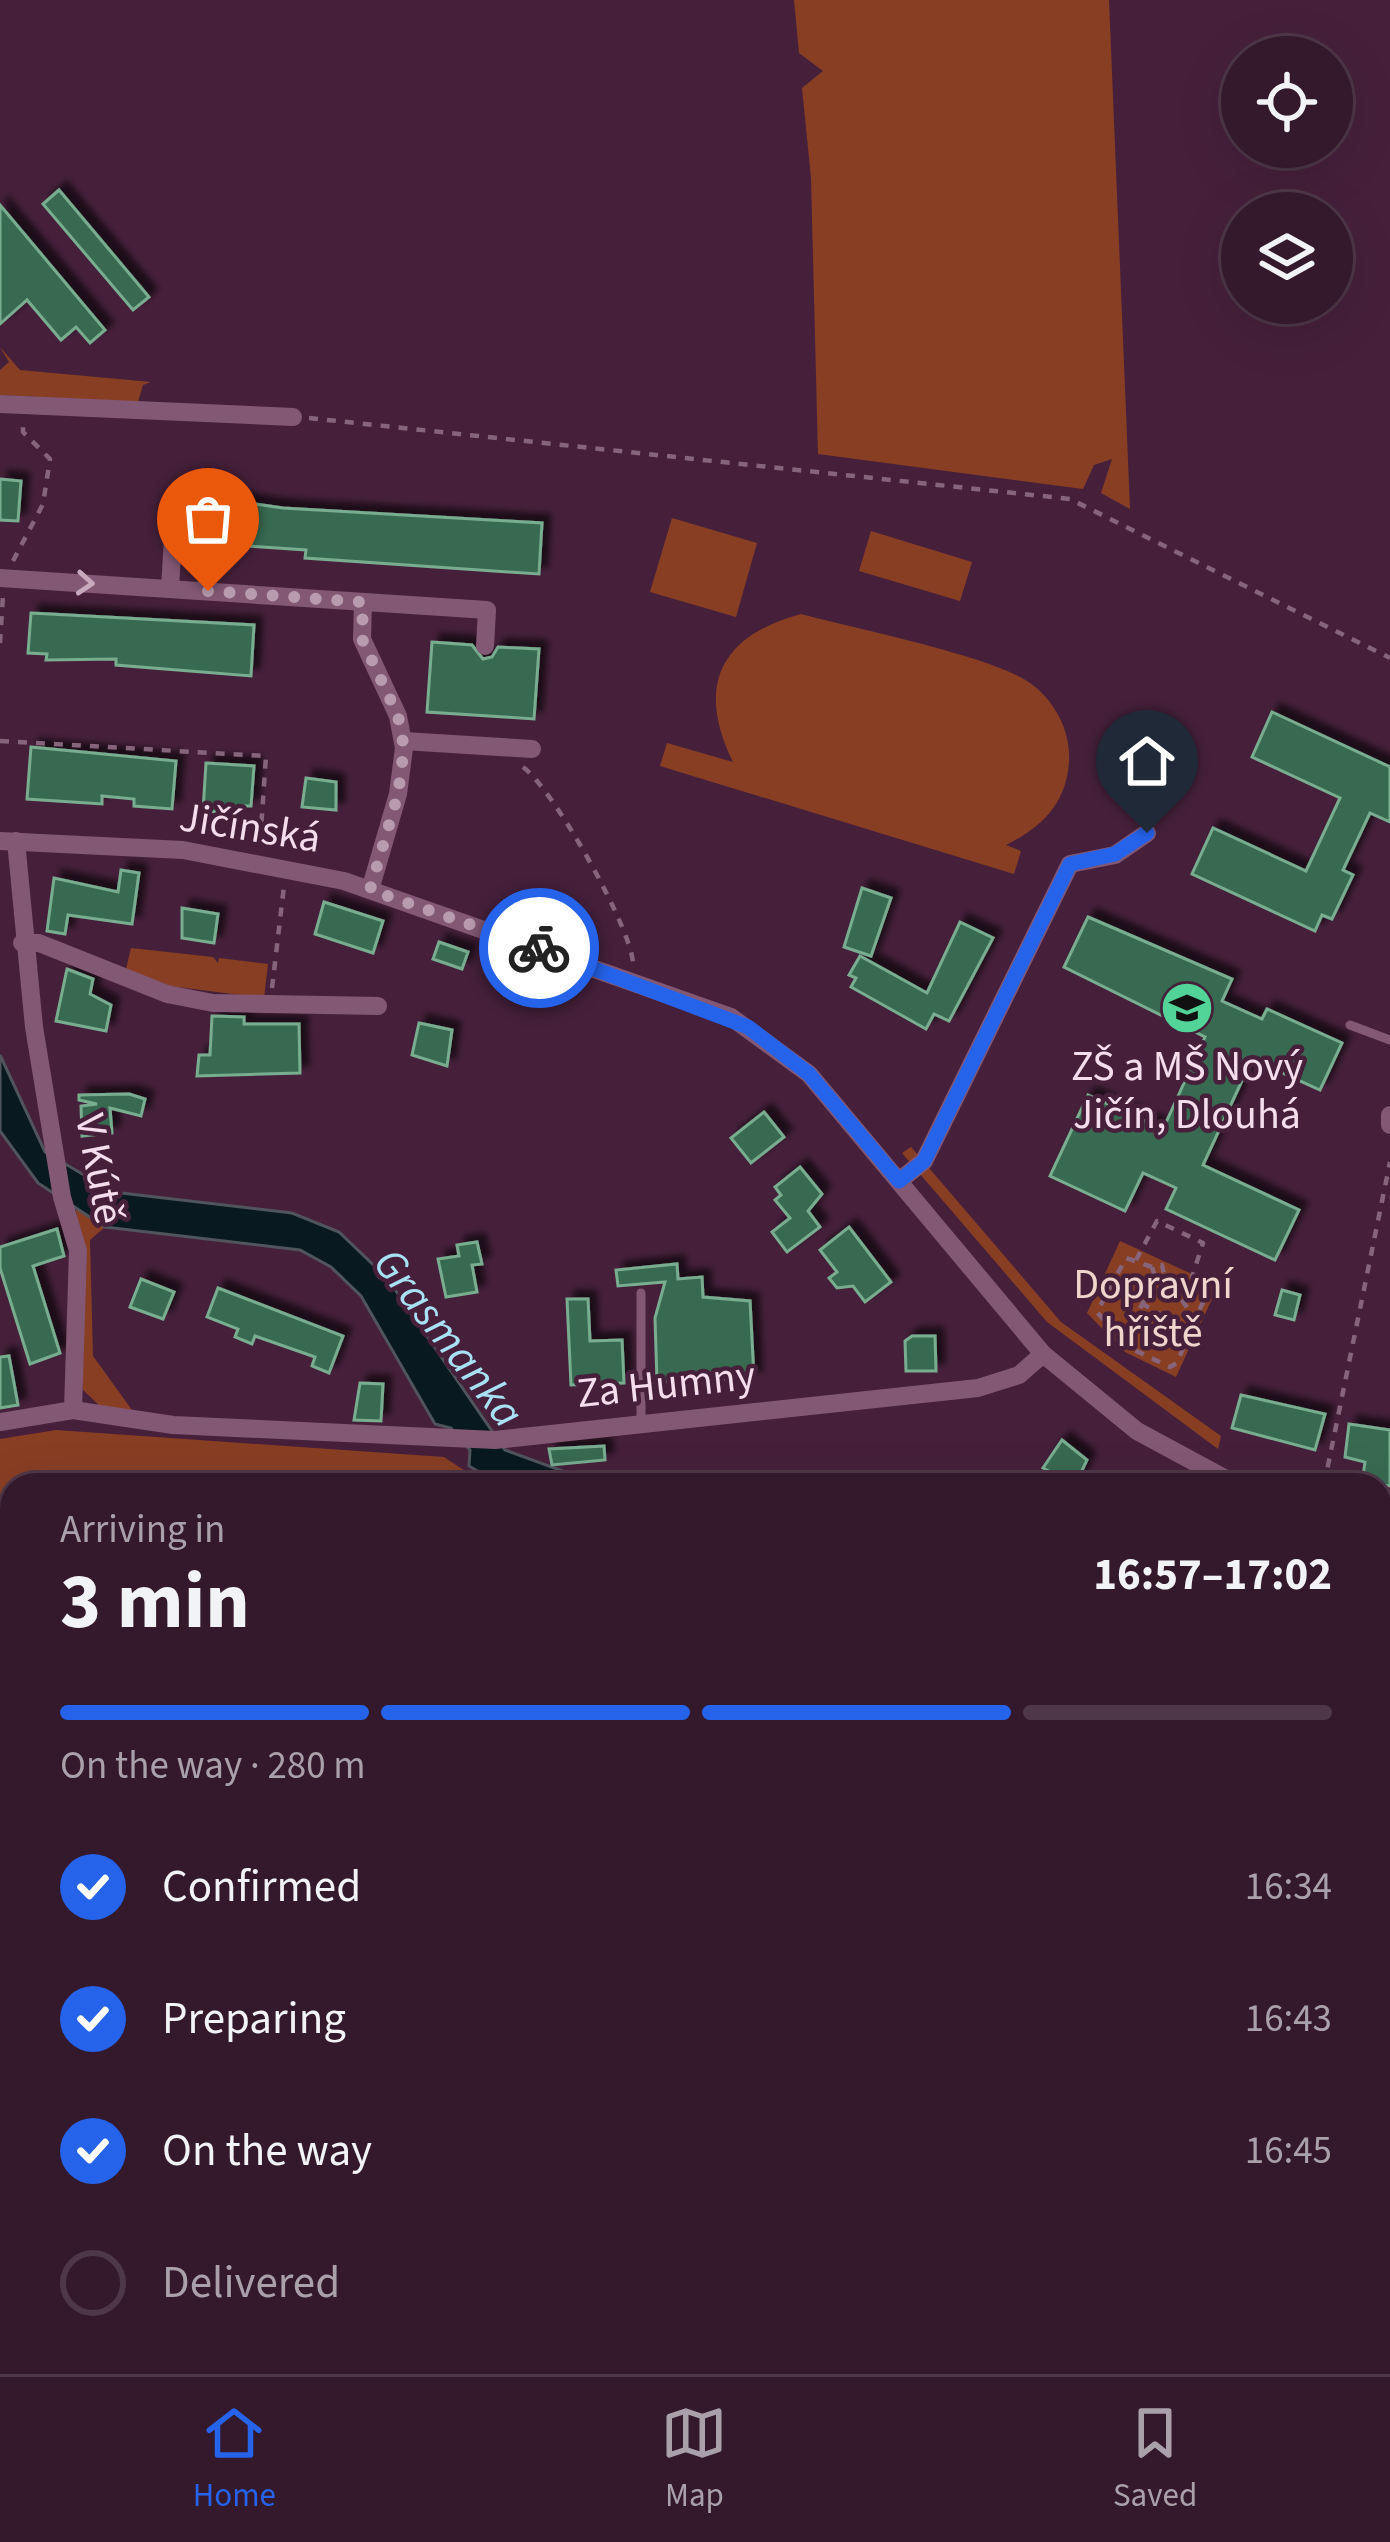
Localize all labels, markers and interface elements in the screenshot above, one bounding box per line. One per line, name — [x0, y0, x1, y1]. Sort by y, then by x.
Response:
map controls — [1221, 36, 1353, 324]
button: locate — [1221, 36, 1353, 168]
button: layers — [1221, 192, 1353, 324]
pin — [157, 468, 259, 591]
icon: bag — [175, 486, 241, 552]
one-way arrow — [76, 570, 95, 596]
pin — [1096, 710, 1198, 833]
icon: home — [1114, 728, 1180, 794]
street label: Jičínská — [175, 787, 325, 869]
courier — [479, 888, 599, 1008]
icon: bike — [506, 915, 572, 981]
school or university icon: ZŠ a MŠ Nový Jičín, Dlouhá — [1159, 980, 1215, 1036]
place label: ZŠ a MŠ Nový Jičín, Dlouhá — [1071, 1037, 1303, 1145]
street label: V Kútě — [59, 1109, 139, 1229]
water label: Grasmanka — [357, 1235, 539, 1441]
park label: Dopravní hřiště — [1073, 1255, 1234, 1363]
street label: Za Humny — [574, 1346, 759, 1424]
text: Arriving in — [60, 1502, 225, 1558]
text: 16:57–17:02 — [1093, 1543, 1332, 1607]
text: 3 min — [60, 1547, 250, 1658]
text: On the way · 280 m — [60, 1738, 366, 1794]
icon: check — [60, 1854, 126, 1920]
text: Confirmed — [162, 1855, 361, 1919]
text: 16:34 — [1245, 1859, 1332, 1915]
icon: check — [60, 1986, 126, 2052]
text: Preparing — [162, 1987, 346, 2051]
text: 16:43 — [1245, 1991, 1332, 2047]
icon: check — [60, 2118, 126, 2184]
text: On the way — [162, 2119, 372, 2183]
text: 16:45 — [1245, 2123, 1332, 2179]
text: Delivered — [162, 2251, 340, 2315]
tab: Home — [193, 2400, 276, 2519]
tab: Map — [661, 2400, 727, 2519]
tab: Saved — [1113, 2400, 1197, 2519]

